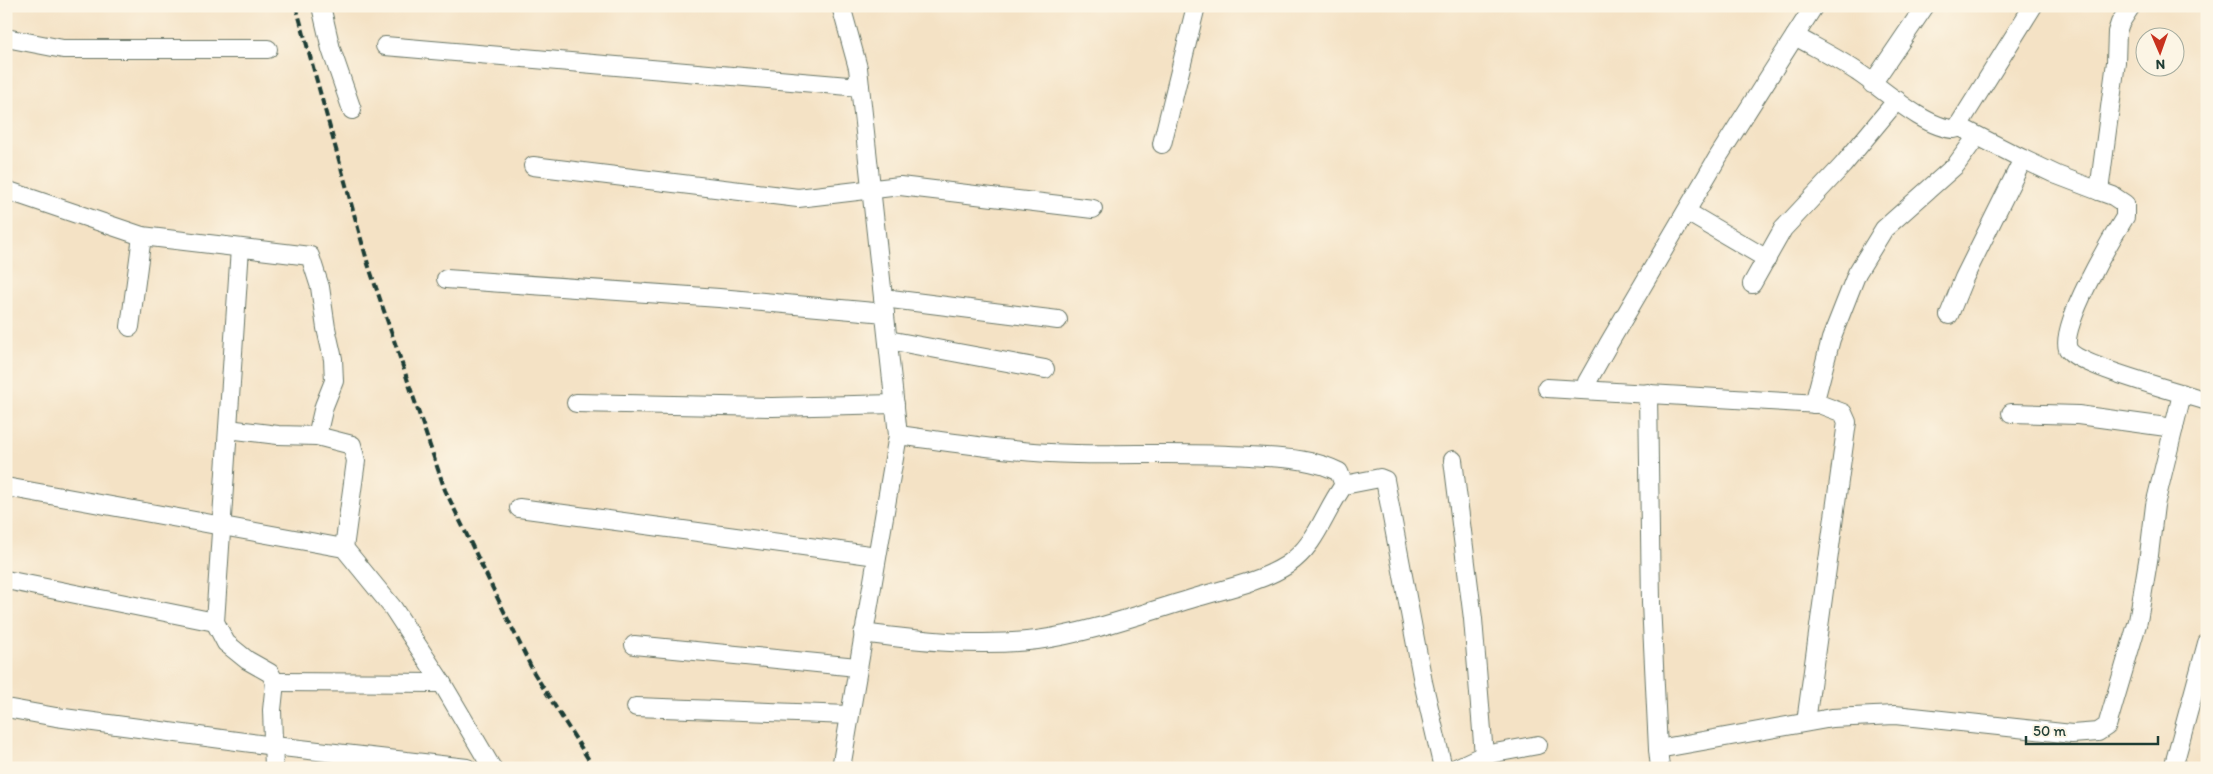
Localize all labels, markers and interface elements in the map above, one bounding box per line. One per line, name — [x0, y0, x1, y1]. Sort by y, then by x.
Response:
north arrow — [2136, 28, 2186, 78]
text: N — [2155, 56, 2165, 73]
scale bar — [2026, 714, 2158, 746]
text: 50 m — [2033, 722, 2066, 740]

